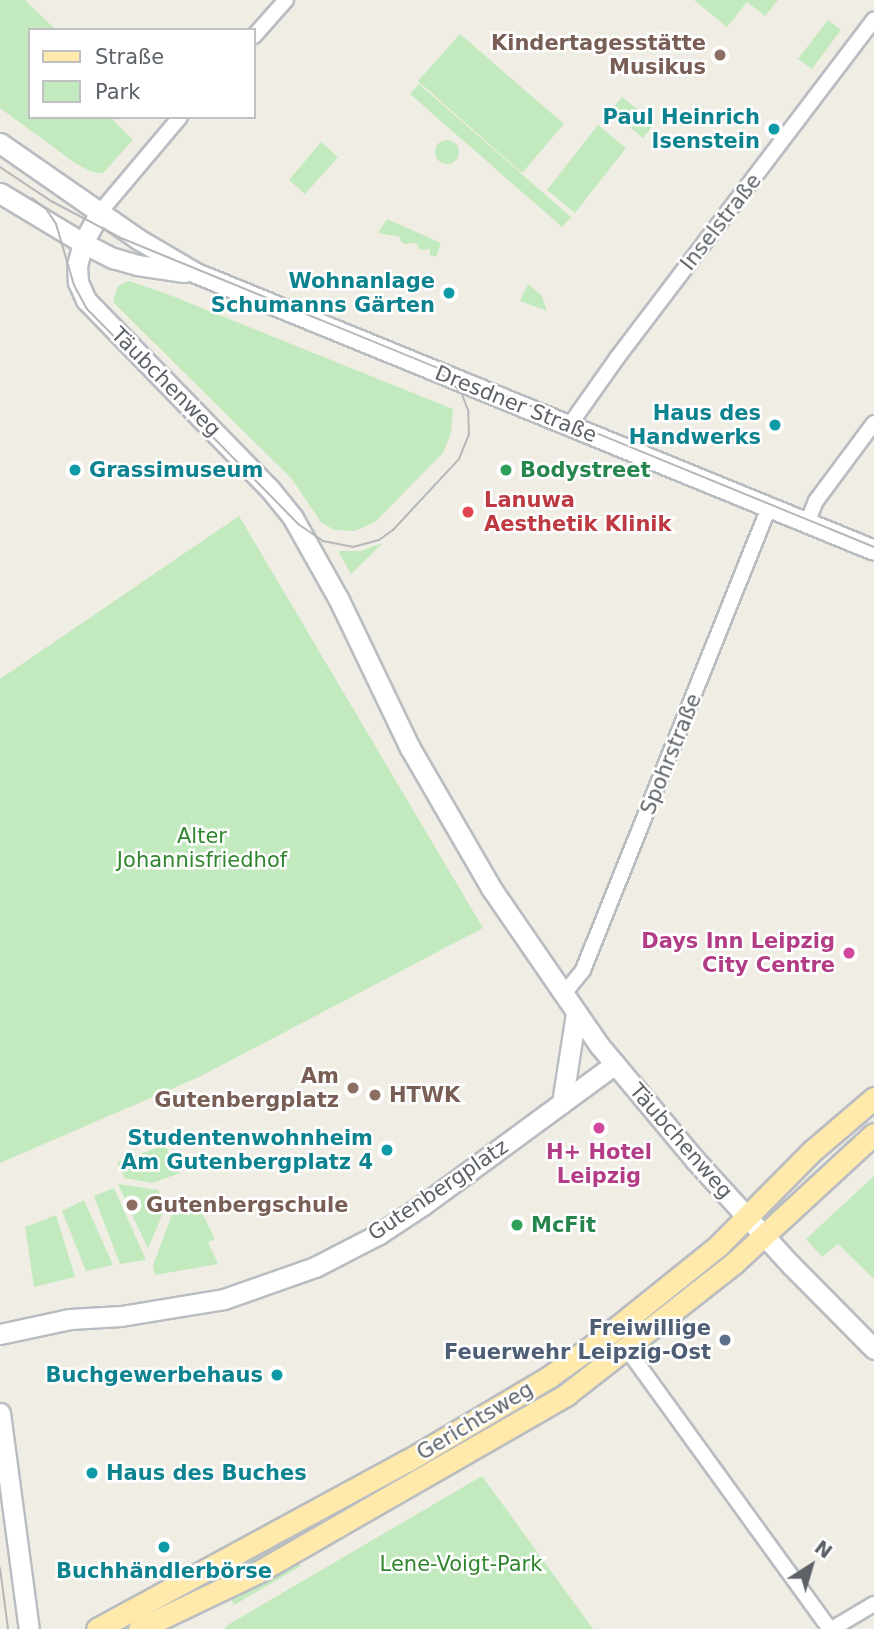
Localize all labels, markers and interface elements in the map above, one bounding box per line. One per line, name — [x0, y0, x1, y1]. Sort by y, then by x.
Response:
legend — [28, 28, 256, 119]
place label: Kindertagesstätte Musikus — [491, 30, 706, 80]
text: Straße — [95, 45, 164, 69]
marker: Kindertagesstätte Musikus — [712, 47, 728, 63]
text: Park — [95, 80, 140, 104]
place label: Paul Heinrich Isenstein — [603, 104, 760, 154]
marker: Paul Heinrich Isenstein — [766, 121, 782, 137]
street label: Inselstraße — [675, 169, 767, 275]
place label: Wohnanlage Schumanns Gärten — [211, 268, 435, 318]
marker: Wohnanlage Schumanns Gärten — [441, 285, 457, 301]
street label: Täubchenweg — [106, 322, 226, 442]
street label: Dresdner Straße — [431, 360, 601, 448]
place label: Haus des Handwerks — [629, 400, 761, 450]
marker: Haus des Handwerks — [767, 417, 783, 433]
place label: Grassimuseum — [89, 457, 263, 483]
place label: Bodystreet — [520, 457, 651, 483]
marker: Grassimuseum — [67, 462, 83, 478]
marker: Bodystreet — [498, 462, 514, 478]
place label: Lanuwa Aesthetik Klinik — [484, 487, 672, 537]
marker: Lanuwa Aesthetik Klinik — [458, 502, 478, 522]
street label: Spohrstraße — [635, 690, 707, 818]
park label: Alter Johannisfriedhof — [117, 823, 287, 873]
place label: Days Inn Leipzig City Centre — [641, 928, 835, 978]
marker: Days Inn Leipzig City Centre — [841, 945, 857, 961]
place label: Am Gutenbergplatz — [154, 1063, 339, 1113]
street label: Täubchenweg — [624, 1078, 738, 1204]
marker: Am Gutenbergplatz — [345, 1080, 361, 1096]
place label: HTWK — [389, 1082, 460, 1108]
marker: HTWK — [367, 1087, 383, 1103]
marker: H+ Hotel Leipzig — [591, 1120, 607, 1136]
place label: Studentenwohnheim Am Gutenbergplatz 4 — [121, 1125, 373, 1175]
street label: Gutenbergplatz — [363, 1134, 513, 1246]
place label: H+ Hotel Leipzig — [546, 1139, 652, 1189]
marker: Studentenwohnheim Am Gutenbergplatz 4 — [379, 1142, 395, 1158]
place label: Gutenbergschule — [146, 1192, 348, 1218]
marker: Gutenbergschule — [124, 1197, 140, 1213]
place label: McFit — [531, 1212, 596, 1238]
marker: McFit — [509, 1217, 525, 1233]
place label: Freiwillige Feuerwehr Leipzig-Ost — [444, 1315, 711, 1365]
marker: Freiwillige Feuerwehr Leipzig-Ost — [717, 1332, 733, 1348]
place label: Buchgewerbehaus — [46, 1362, 263, 1388]
marker: Buchgewerbehaus — [269, 1367, 285, 1383]
street label: Gerichtsweg — [412, 1376, 538, 1466]
place label: Haus des Buches — [106, 1460, 307, 1486]
marker: Haus des Buches — [84, 1465, 100, 1481]
north arrow — [776, 1531, 846, 1601]
text: N — [811, 1536, 837, 1563]
marker: Buchhändlerbörse — [156, 1539, 172, 1555]
park label: Lene-Voigt-Park — [380, 1551, 542, 1577]
place label: Buchhändlerbörse — [56, 1558, 272, 1584]

